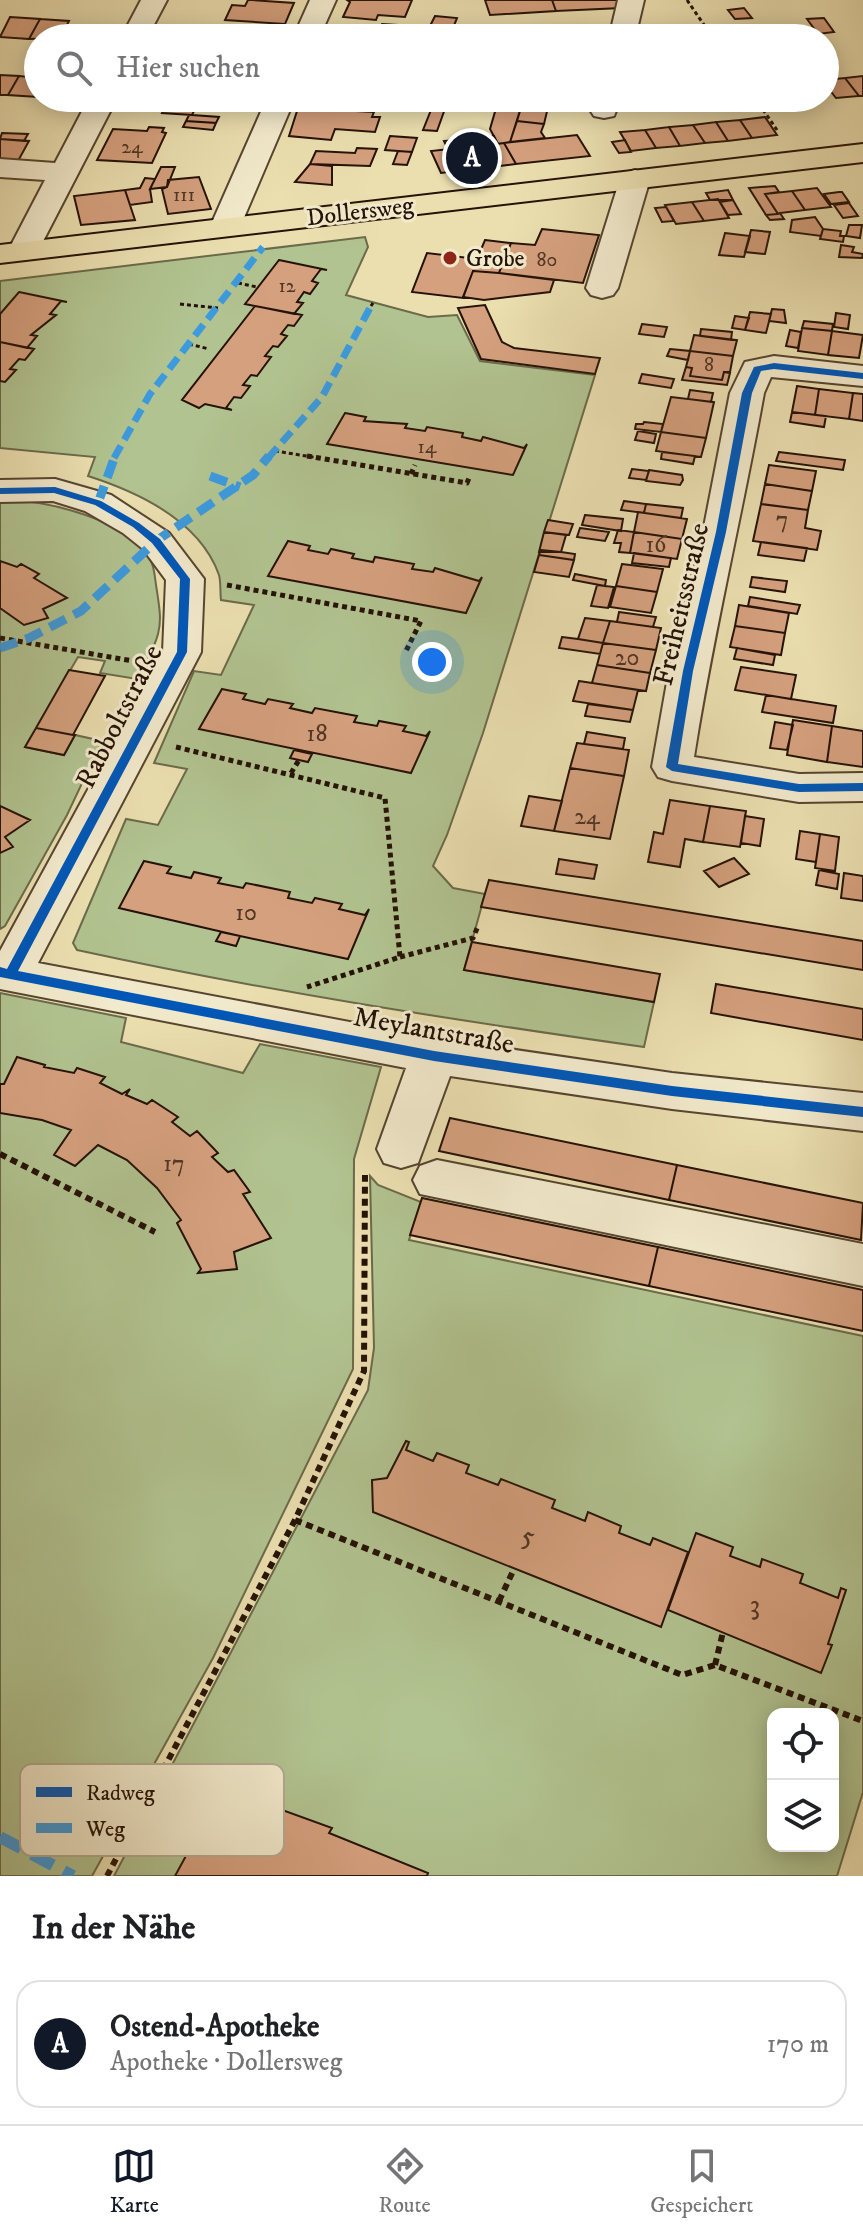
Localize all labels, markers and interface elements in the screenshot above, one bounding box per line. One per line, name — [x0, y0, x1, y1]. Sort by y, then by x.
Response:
search box — [24, 24, 839, 112]
icon: search — [52, 46, 96, 90]
text: Hier suchen — [116, 50, 260, 87]
pin: A — [446, 128, 498, 188]
house number: 24 — [121, 135, 143, 160]
house number: 111 — [173, 183, 195, 208]
street label: Dollersweg — [305, 191, 416, 233]
place label: Grobe — [466, 244, 525, 274]
house number: 80 — [537, 248, 557, 273]
marker: Grobe — [441, 249, 459, 267]
house number: 12 — [278, 274, 296, 299]
house number: 8 — [704, 353, 714, 378]
house number: 14 — [418, 435, 437, 460]
house number: 7 — [776, 505, 788, 535]
street label: Freiheitsstraße — [646, 520, 717, 689]
house number: 16 — [645, 530, 668, 560]
street label: Rabboltstraße — [68, 639, 170, 794]
your location — [412, 642, 452, 682]
house number: 20 — [615, 643, 639, 673]
house number: 18 — [307, 719, 327, 749]
house number: 24 — [574, 802, 601, 832]
house number: 10 — [235, 898, 257, 928]
street label: Meylantstraße — [351, 999, 517, 1062]
house number: 17 — [163, 1149, 185, 1179]
house number: 5 — [521, 1519, 535, 1554]
house number: 3 — [750, 1588, 760, 1623]
map controls — [767, 1708, 839, 1852]
button: locate — [767, 1708, 839, 1780]
legend — [20, 1764, 284, 1856]
text: Radweg — [86, 1780, 155, 1807]
button: layers — [767, 1780, 839, 1852]
text: Weg — [85, 1816, 125, 1843]
text: In der Nähe — [32, 1907, 195, 1949]
text: Ostend-Apotheke — [110, 2009, 319, 2046]
text: A — [52, 2028, 68, 2061]
text: 170 m — [767, 2028, 829, 2061]
text: Apotheke · Dollersweg — [110, 2046, 342, 2079]
tab: Karte — [110, 2144, 159, 2219]
tab: Route — [379, 2144, 431, 2219]
tab: Gespeichert — [650, 2144, 753, 2219]

